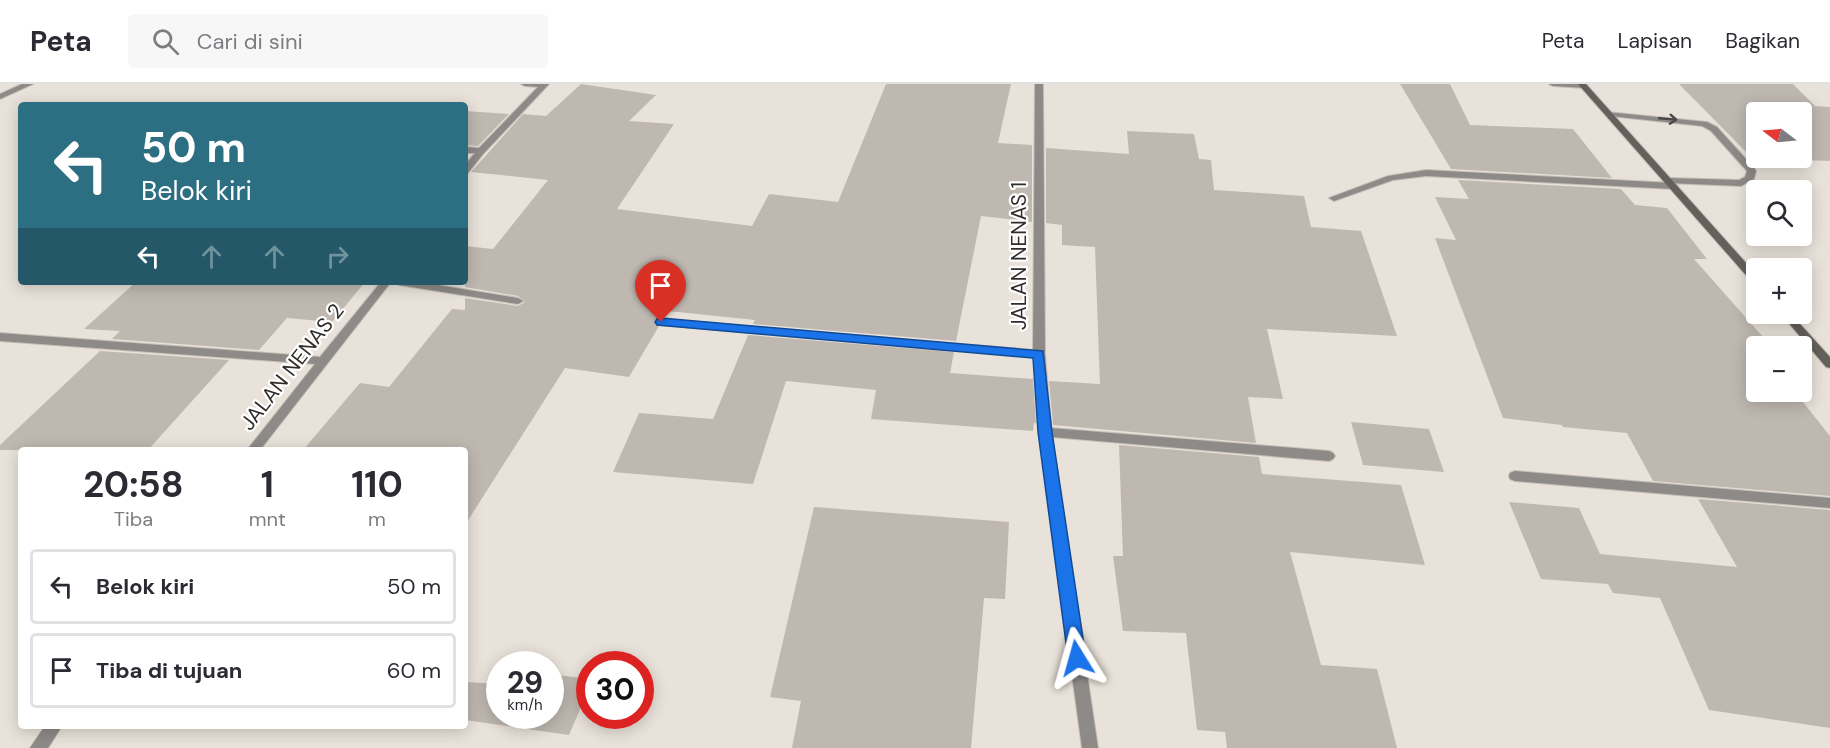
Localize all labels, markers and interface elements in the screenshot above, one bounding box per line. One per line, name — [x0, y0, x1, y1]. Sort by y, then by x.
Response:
search box — [128, 14, 548, 68]
text: Peta — [30, 23, 92, 60]
icon: search — [149, 25, 182, 58]
text: Cari di sini — [197, 27, 303, 56]
text: Peta — [1542, 27, 1584, 55]
text: Lapisan — [1617, 27, 1692, 55]
text: Bagikan — [1725, 27, 1800, 55]
north arrow — [1746, 102, 1812, 168]
map controls — [1746, 102, 1812, 402]
one-way arrow — [1658, 114, 1678, 125]
text: 50 m — [141, 120, 246, 175]
icon: left — [42, 126, 120, 204]
text: Belok kiri — [141, 173, 252, 208]
button: search — [1746, 180, 1812, 246]
street label: JALAN NENAS 1 — [1005, 182, 1033, 330]
icon: left — [132, 240, 165, 273]
icon: ahead — [195, 240, 228, 273]
icon: ahead — [258, 240, 291, 273]
icon: right — [321, 240, 354, 273]
button: + — [1746, 258, 1812, 324]
pin — [635, 260, 686, 322]
icon: arrive — [644, 269, 677, 302]
street label: JALAN NENAS 2 — [234, 298, 350, 436]
button: − — [1746, 336, 1812, 402]
text: 20:58 — [83, 461, 184, 508]
text: 1 — [261, 461, 274, 508]
text: 110 — [351, 461, 403, 508]
text: Tiba — [114, 506, 153, 532]
text: mnt — [249, 506, 286, 532]
text: m — [368, 506, 386, 532]
icon: left — [45, 570, 78, 603]
text: Belok kiri — [96, 572, 194, 601]
text: 50 m — [387, 572, 441, 601]
position arrow — [1045, 626, 1109, 690]
speed limit sign: 30 — [576, 651, 654, 729]
icon: arrive — [45, 654, 78, 687]
text: Tiba di tujuan — [96, 656, 242, 685]
text: 60 m — [387, 656, 441, 685]
text: 29 — [507, 663, 543, 702]
text: km/h — [507, 695, 543, 715]

